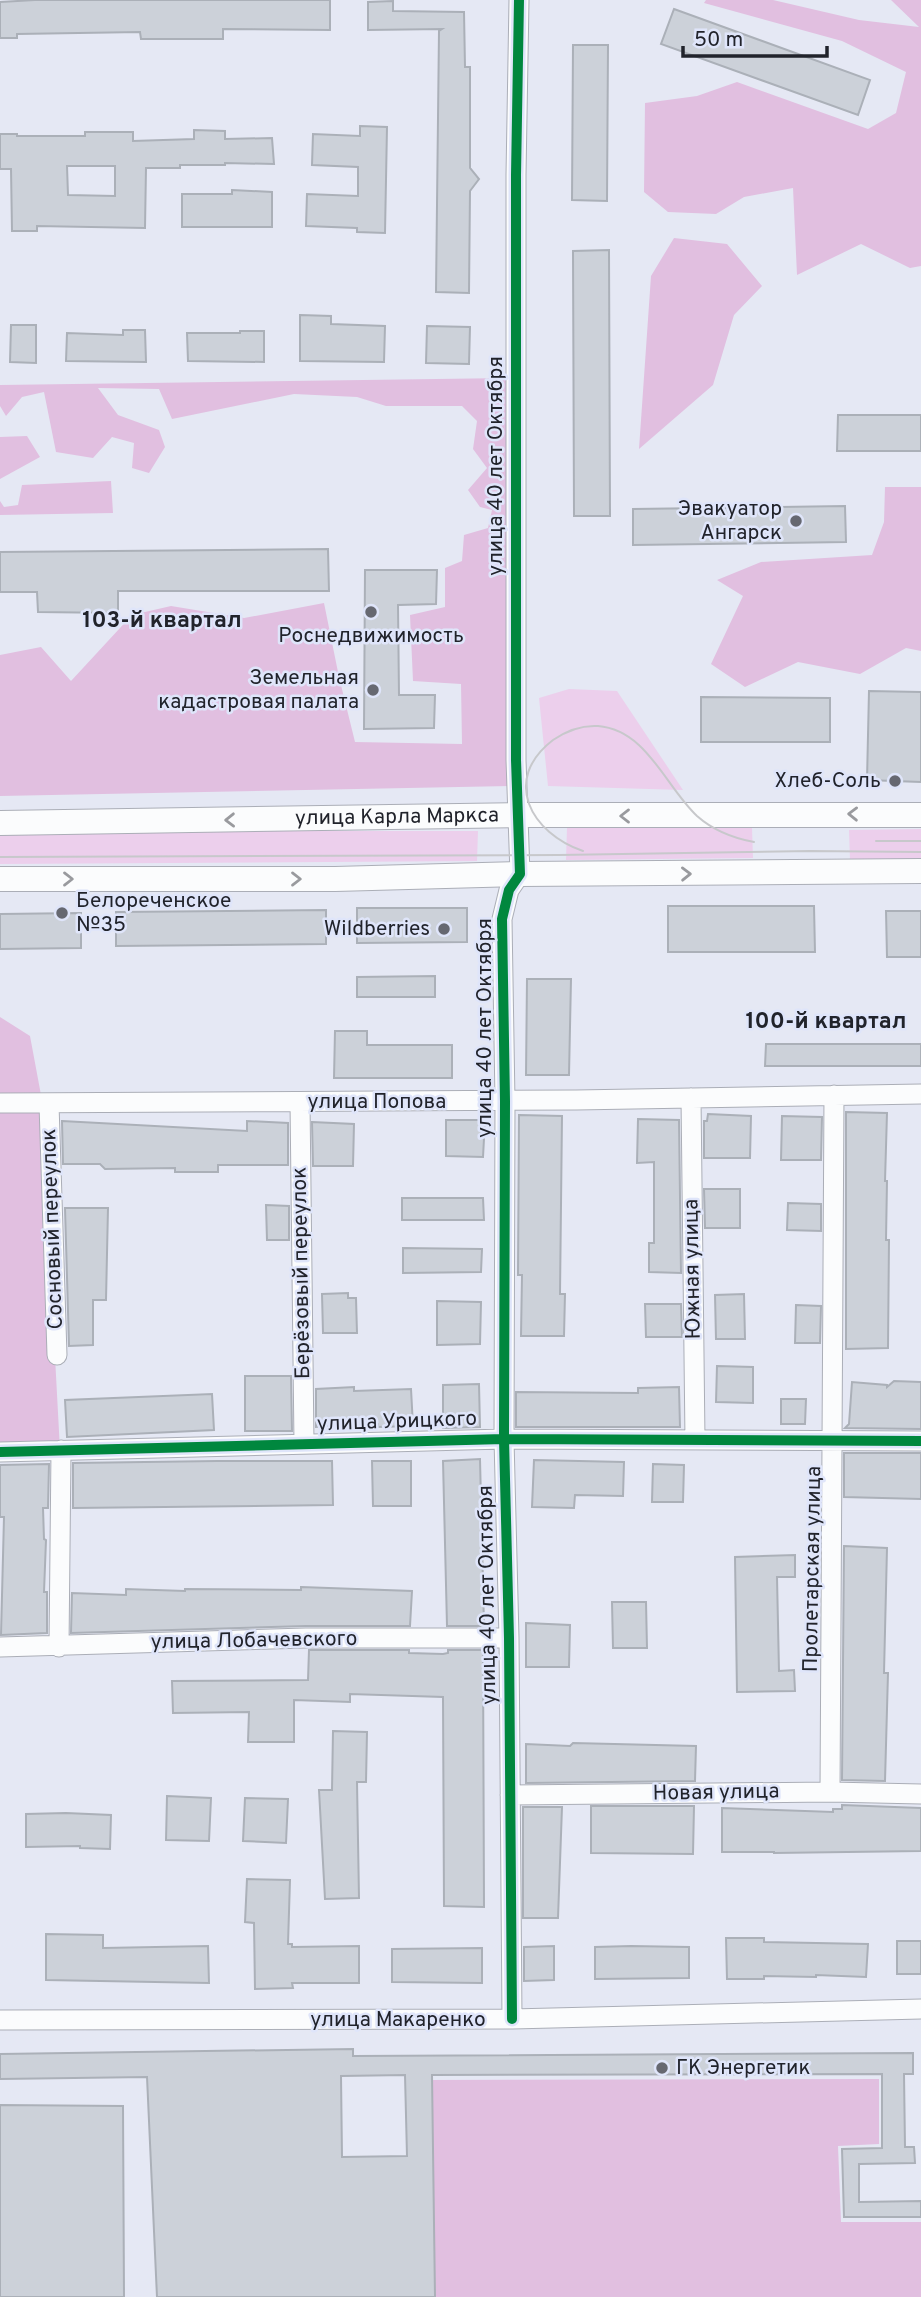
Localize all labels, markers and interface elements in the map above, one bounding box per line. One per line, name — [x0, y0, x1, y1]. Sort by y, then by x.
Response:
scale bar — [683, 14, 827, 58]
text: 50 m — [694, 27, 743, 54]
street label: улица 40 лет Октября — [483, 356, 510, 576]
place label: Эвакуатор Ангарск — [678, 496, 782, 547]
marker: Эвакуатор Ангарск — [788, 513, 804, 529]
marker: Роснедвижимость — [363, 604, 379, 620]
district label: 103-й квартал — [82, 607, 242, 636]
place label: Роснедвижимость — [278, 623, 464, 650]
place label: Земельная кадастровая палата — [158, 665, 359, 716]
marker: Земельная кадастровая палата — [365, 682, 381, 698]
place label: Хлеб-Соль — [774, 768, 881, 795]
marker: Хлеб-Соль — [887, 773, 903, 789]
street label: улица Карла Маркса — [295, 802, 499, 832]
one-way arrow — [847, 806, 858, 822]
one-way arrow — [620, 808, 630, 824]
one-way arrow — [225, 812, 235, 828]
one-way arrow — [682, 866, 692, 882]
one-way arrow — [63, 871, 74, 886]
one-way arrow — [291, 871, 301, 887]
place label: Белореченское №35 — [76, 888, 231, 939]
marker: Белореченское №35 — [54, 905, 70, 921]
place label: Wildberries — [324, 916, 430, 943]
street label: улица 40 лет Октября — [472, 918, 499, 1138]
marker: Wildberries — [436, 921, 452, 937]
district label: 100-й квартал — [745, 1008, 907, 1037]
street label: улица Попова — [308, 1089, 446, 1116]
street label: Сосновый переулок — [36, 1128, 70, 1330]
street label: Берёзовый переулок — [287, 1167, 317, 1379]
street label: Южная улица — [678, 1199, 708, 1339]
street label: улица Урицкого — [316, 1406, 478, 1438]
street label: Пролетарская улица — [798, 1466, 828, 1672]
street label: улица 40 лет Октября — [473, 1485, 503, 1705]
street label: улица Лобачевского — [150, 1626, 358, 1656]
street label: Новая улица — [652, 1778, 780, 1808]
street label: улица Макаренко — [310, 2007, 486, 2034]
place label: ГК Энергетик — [676, 2055, 810, 2082]
marker: ГК Энергетик — [654, 2060, 670, 2076]

